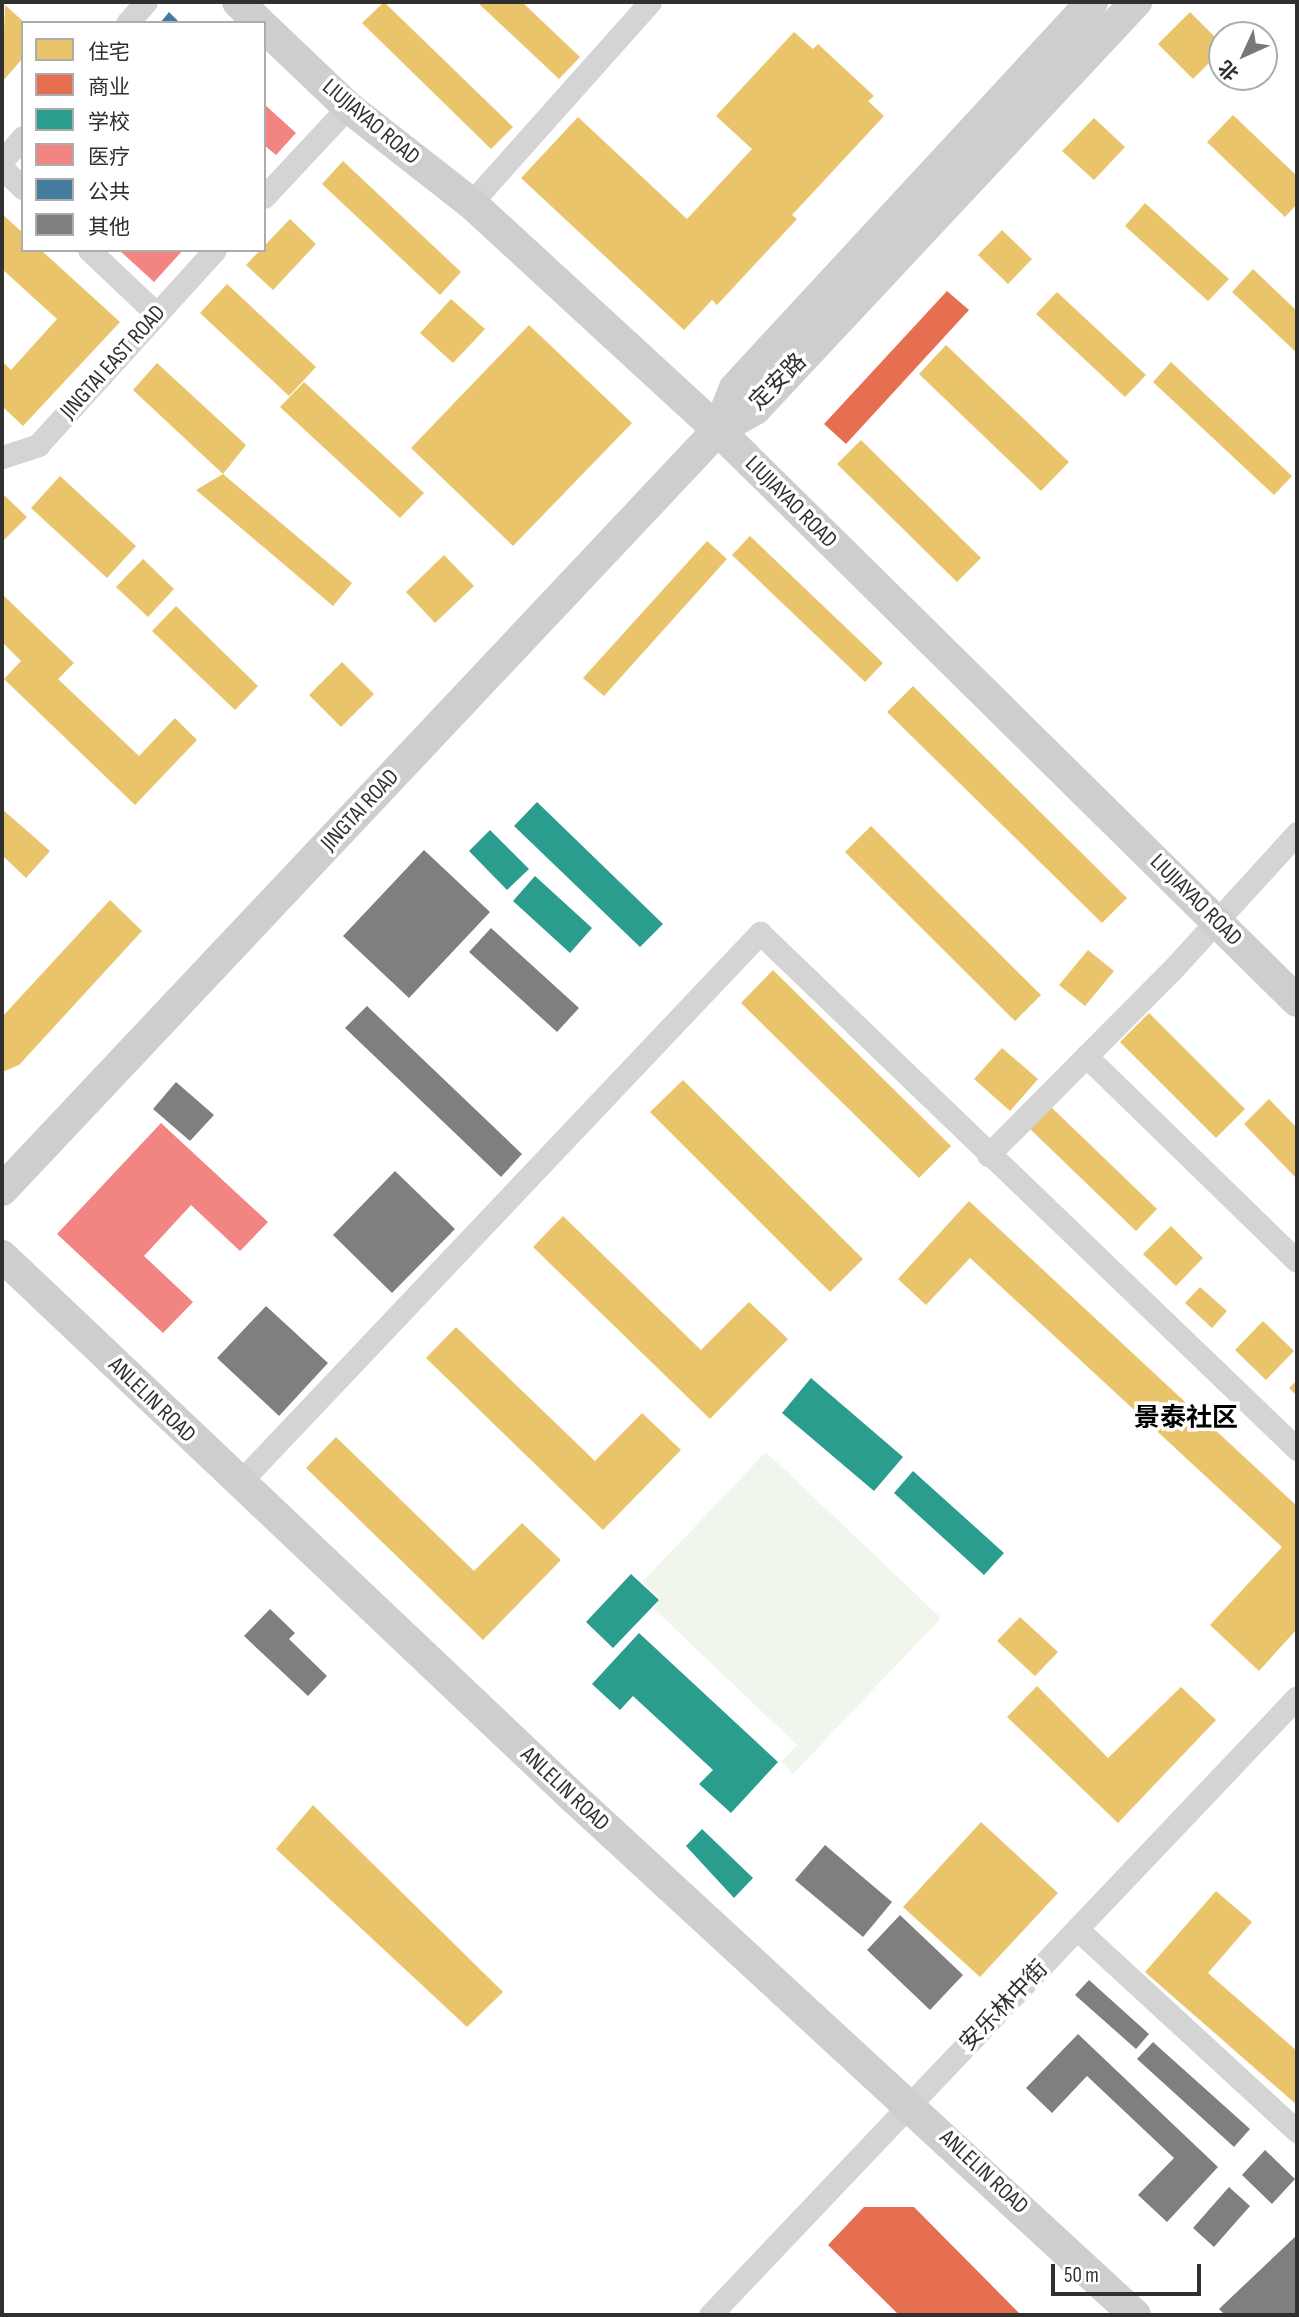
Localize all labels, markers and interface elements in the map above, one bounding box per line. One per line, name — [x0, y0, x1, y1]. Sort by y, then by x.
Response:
legend — [21, 21, 266, 252]
north arrow — [1208, 21, 1278, 91]
text: 住宅 — [88, 40, 130, 65]
text: 北 — [1214, 55, 1244, 85]
street label: LIUJIAYAO ROAD — [317, 73, 425, 171]
text: 商业 — [88, 75, 130, 100]
text: 学校 — [88, 110, 130, 135]
text: 医疗 — [88, 145, 130, 170]
text: 公共 — [88, 180, 130, 205]
text: 其他 — [88, 215, 130, 240]
street label: JINGTAI EAST ROAD — [55, 299, 171, 425]
street label: 定安路 — [744, 348, 812, 416]
street label: LIUJIAYAO ROAD — [739, 450, 843, 554]
street label: JINGTAI ROAD — [315, 763, 405, 857]
street label: LIUJIAYAO ROAD — [1144, 848, 1248, 952]
street label: ANLELIN ROAD — [103, 1352, 201, 1448]
district label: 景泰社区 — [1134, 1403, 1238, 1435]
street label: ANLELIN ROAD — [515, 1741, 615, 1837]
street label: 安乐林中街 — [954, 1955, 1054, 2057]
street label: ANLELIN ROAD — [934, 2124, 1034, 2220]
scale bar — [1054, 2250, 1204, 2294]
text: 50 m — [1064, 2263, 1099, 2288]

